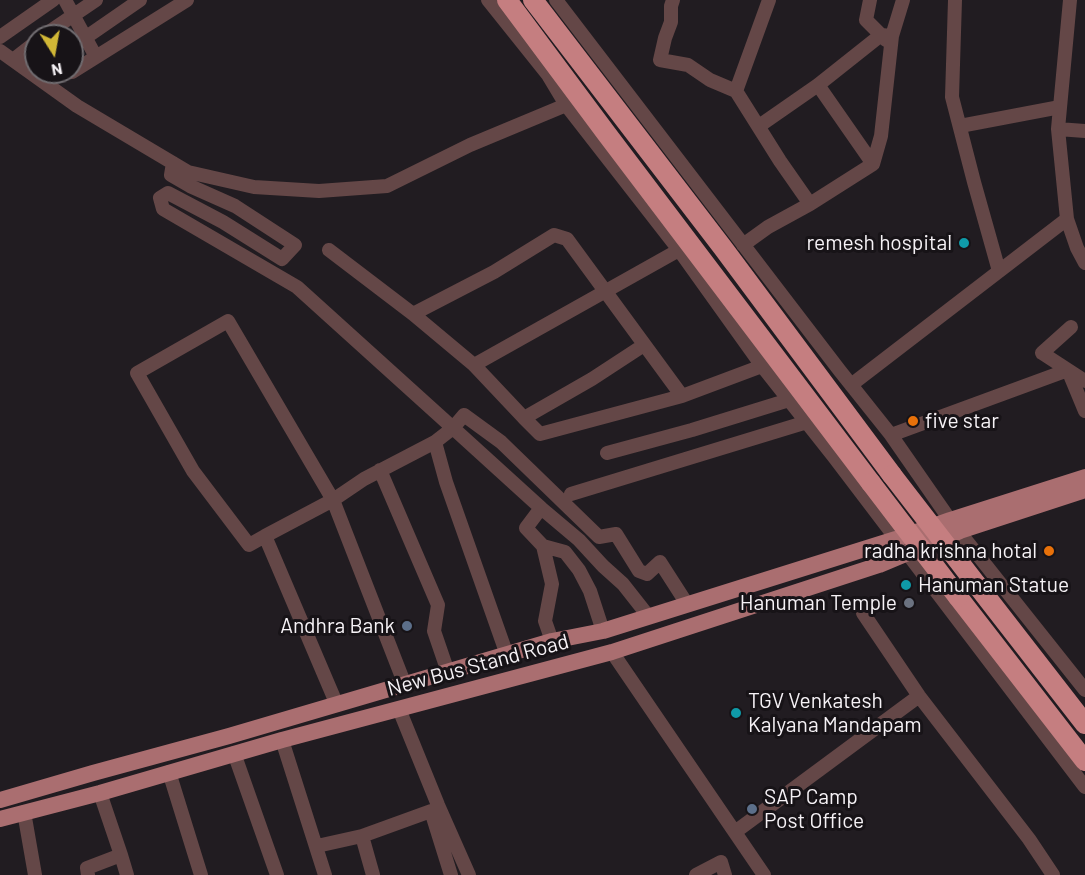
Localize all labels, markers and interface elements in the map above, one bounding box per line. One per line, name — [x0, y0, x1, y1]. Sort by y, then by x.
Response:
north arrow — [24, 24, 84, 84]
text: N — [50, 60, 64, 81]
place label: remesh hospital — [807, 230, 952, 256]
marker: remesh hospital — [957, 236, 971, 250]
place label: five star — [925, 408, 999, 434]
marker: five star — [906, 414, 920, 428]
place label: radha krishna hotal — [864, 538, 1037, 564]
marker: radha krishna hotal — [1042, 544, 1056, 558]
place label: Hanuman Statue — [918, 572, 1069, 598]
marker: Hanuman Statue — [899, 578, 913, 592]
place label: Hanuman Temple — [740, 590, 897, 616]
marker: Hanuman Temple — [902, 596, 916, 610]
place label: Andhra Bank — [280, 613, 395, 639]
marker: Andhra Bank — [400, 619, 414, 633]
street label: New Bus Stand Road — [385, 629, 571, 701]
place label: TGV Venkatesh Kalyana Mandapam — [748, 688, 922, 738]
marker: TGV Venkatesh Kalyana Mandapam — [729, 706, 743, 720]
place label: SAP Camp Post Office — [764, 784, 864, 834]
marker: SAP Camp Post Office — [745, 802, 759, 816]

